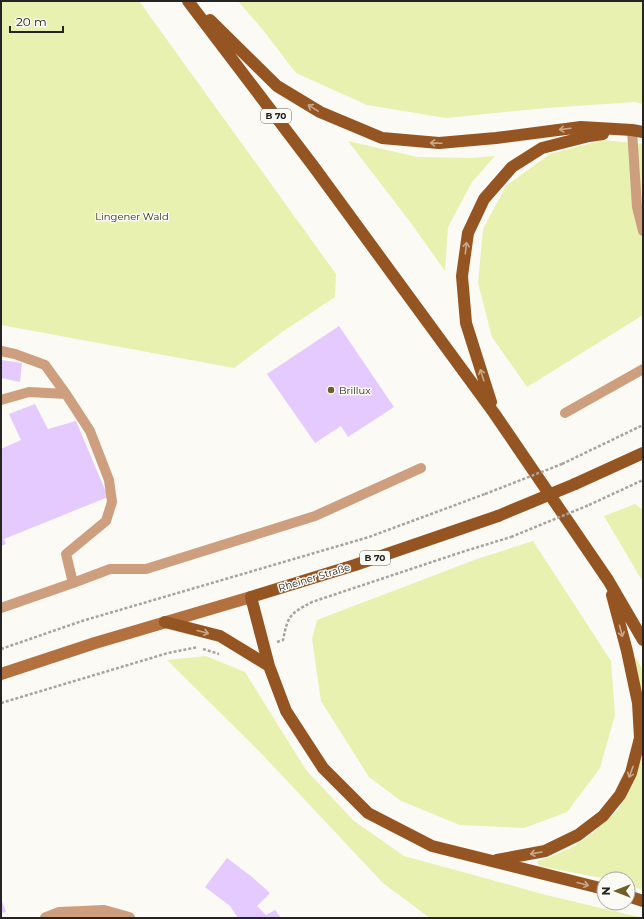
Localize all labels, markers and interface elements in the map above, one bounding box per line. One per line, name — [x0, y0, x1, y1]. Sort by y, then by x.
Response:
scale bar — [10, 8, 63, 34]
text: 20 m — [16, 14, 47, 29]
one-way arrow — [308, 104, 319, 112]
road number: B 70 — [261, 109, 291, 123]
one-way arrow — [559, 125, 572, 133]
one-way arrow — [430, 139, 443, 146]
park label: Lingener Wald — [95, 210, 169, 223]
one-way arrow — [462, 242, 470, 255]
one-way arrow — [478, 370, 486, 382]
place label: Brillux — [339, 384, 371, 397]
marker: Brillux — [326, 385, 336, 395]
road number: B 70 — [360, 551, 390, 565]
street label: Rheiner Straße — [277, 560, 352, 595]
one-way arrow — [618, 625, 626, 638]
one-way arrow — [196, 628, 209, 636]
one-way arrow — [626, 766, 634, 778]
one-way arrow — [530, 849, 543, 857]
north arrow — [596, 871, 636, 911]
one-way arrow — [576, 880, 589, 888]
text: N — [599, 887, 613, 895]

